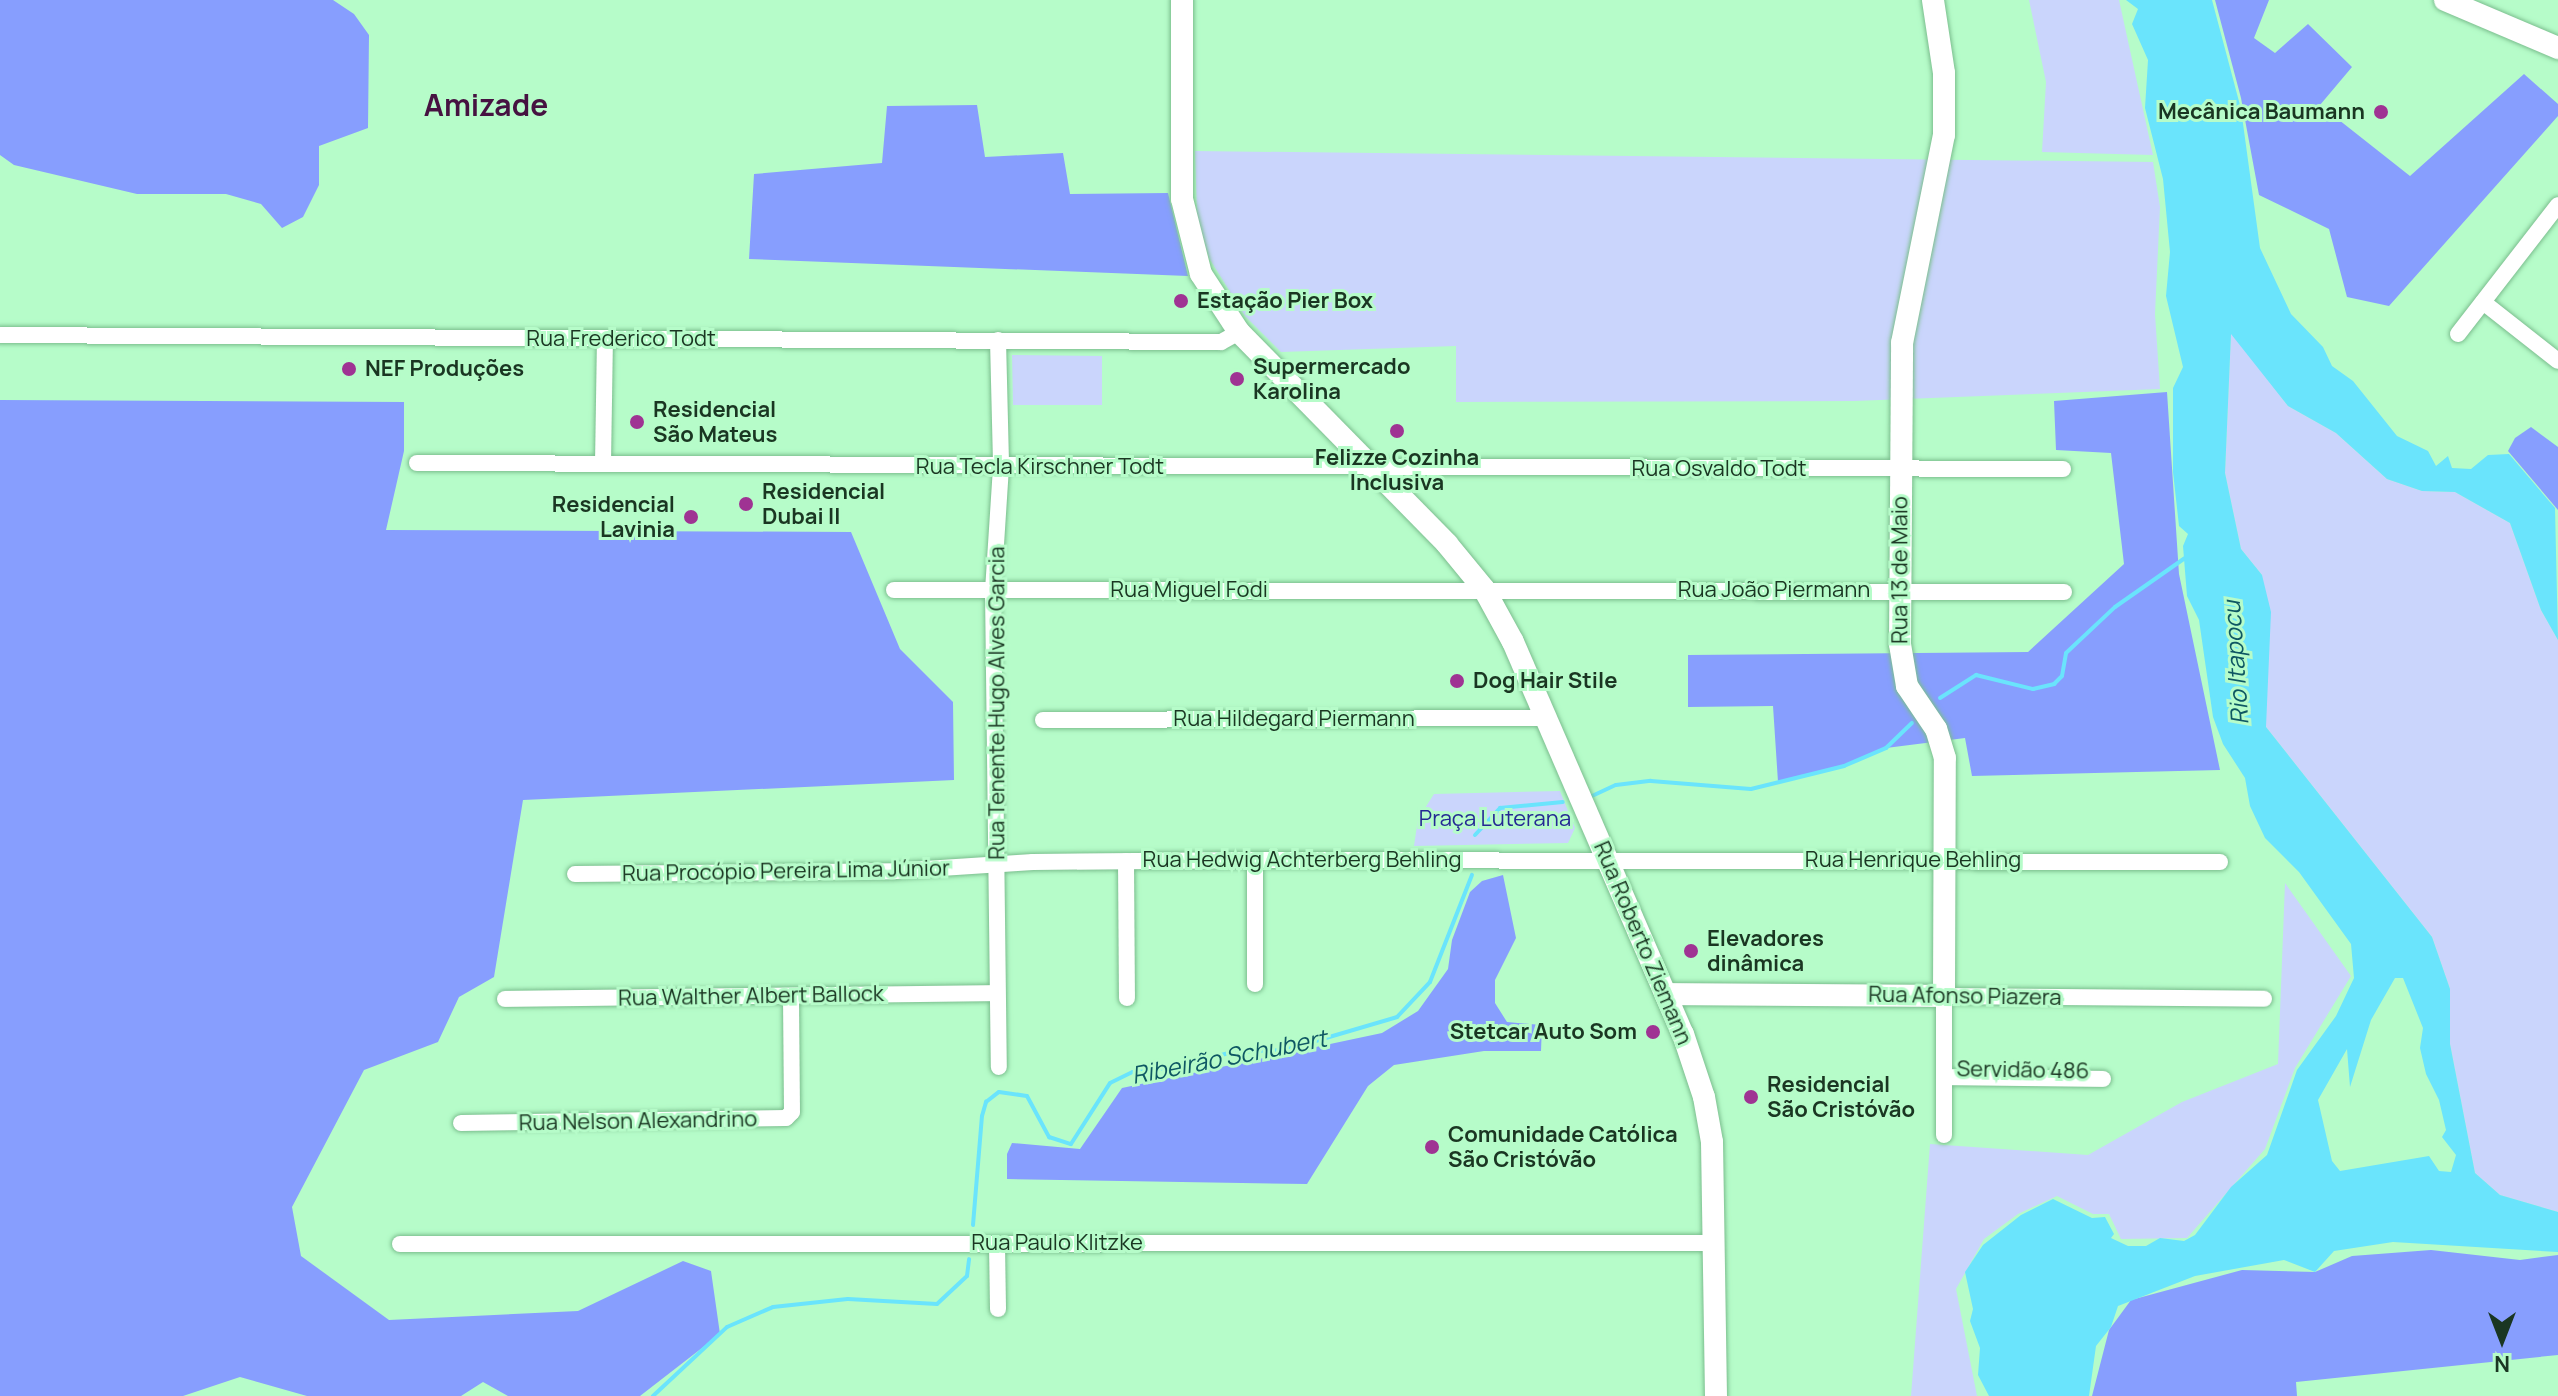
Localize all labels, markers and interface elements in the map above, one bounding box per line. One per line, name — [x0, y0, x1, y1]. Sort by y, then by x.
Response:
district label: Amizade — [424, 87, 548, 123]
place label: Mecânica Baumann — [2158, 99, 2365, 125]
marker: Mecânica Baumann — [2372, 103, 2390, 121]
place label: Estação Pier Box — [1197, 288, 1373, 314]
marker: Estação Pier Box — [1172, 292, 1190, 310]
street label: Rua Frederico Todt — [526, 326, 716, 352]
place label: Supermercado Karolina — [1253, 353, 1411, 404]
place label: NEF Produções — [365, 356, 524, 382]
marker: NEF Produções — [340, 360, 358, 378]
marker: Supermercado Karolina — [1228, 370, 1246, 388]
place label: Residencial São Mateus — [653, 396, 777, 448]
marker: Residencial São Mateus — [628, 413, 646, 431]
marker: Felizze Cozinha Inclusiva — [1388, 422, 1406, 440]
place label: Felizze Cozinha Inclusiva — [1315, 444, 1479, 496]
street label: Rua Tecla Kirschner Todt — [916, 454, 1164, 480]
street label: Rua Osvaldo Todt — [1631, 456, 1807, 482]
place label: Residencial Dubai II — [762, 478, 885, 530]
place label: Residencial Lavinia — [552, 491, 675, 542]
marker: Residencial Dubai II — [737, 495, 755, 513]
street label: Rua 13 de Maio — [1887, 496, 1913, 644]
marker: Residencial Lavinia — [682, 508, 700, 526]
street label: Rua Tenente Hugo Alves Garcia — [984, 546, 1010, 860]
street label: Rua Miguel Fodi — [1110, 577, 1268, 603]
street label: Rua João Piermann — [1678, 577, 1870, 603]
water label: Rio Itapocu — [2216, 600, 2254, 726]
place label: Dog Hair Stile — [1473, 668, 1617, 694]
marker: Dog Hair Stile — [1448, 672, 1466, 690]
street label: Rua Hildegard Piermann — [1173, 706, 1415, 732]
park label: Praça Luterana — [1419, 806, 1571, 832]
street label: Rua Roberto Ziemann — [1588, 837, 1698, 1049]
street label: Rua Hedwig Achterberg Behling — [1143, 847, 1461, 873]
street label: Rua Henrique Behling — [1805, 847, 2021, 873]
street label: Rua Procópio Pereira Lima Júnior — [622, 855, 950, 887]
place label: Elevadores dinâmica — [1707, 925, 1824, 976]
marker: Elevadores dinâmica — [1682, 942, 1700, 960]
street label: Rua Walther Albert Ballock — [618, 980, 884, 1012]
street label: Rua Afonso Piazera — [1868, 981, 2062, 1011]
place label: Stetcar Auto Som — [1450, 1019, 1637, 1045]
water label: Ribeirão Schubert — [1129, 1023, 1329, 1089]
marker: Stetcar Auto Som — [1644, 1023, 1662, 1041]
street label: Servidão 486 — [1956, 1056, 2090, 1084]
place label: Residencial São Cristóvão — [1767, 1071, 1915, 1122]
marker: Residencial São Cristóvão — [1742, 1088, 1760, 1106]
street label: Rua Nelson Alexandrino — [518, 1106, 758, 1136]
place label: Comunidade Católica São Cristóvão — [1448, 1121, 1678, 1172]
marker: Comunidade Católica São Cristóvão — [1423, 1138, 1441, 1156]
street label: Rua Paulo Klitzke — [971, 1230, 1143, 1256]
north arrow — [2462, 1300, 2542, 1380]
text: N — [2494, 1349, 2510, 1379]

